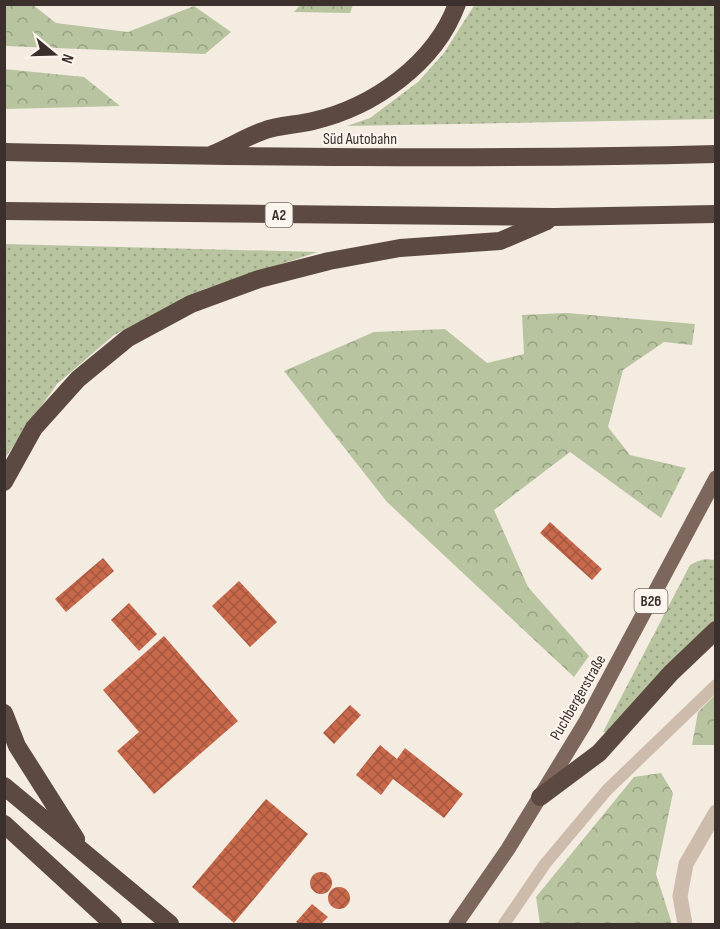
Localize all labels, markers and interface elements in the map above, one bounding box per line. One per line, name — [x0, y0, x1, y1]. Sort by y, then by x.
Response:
north arrow — [24, 24, 84, 84]
text: N — [56, 51, 77, 66]
street label: Süd Autobahn — [323, 130, 397, 149]
road number: A2 — [266, 203, 292, 227]
road number: B26 — [634, 589, 668, 613]
street label: Puchbergerstraße — [546, 652, 610, 744]

